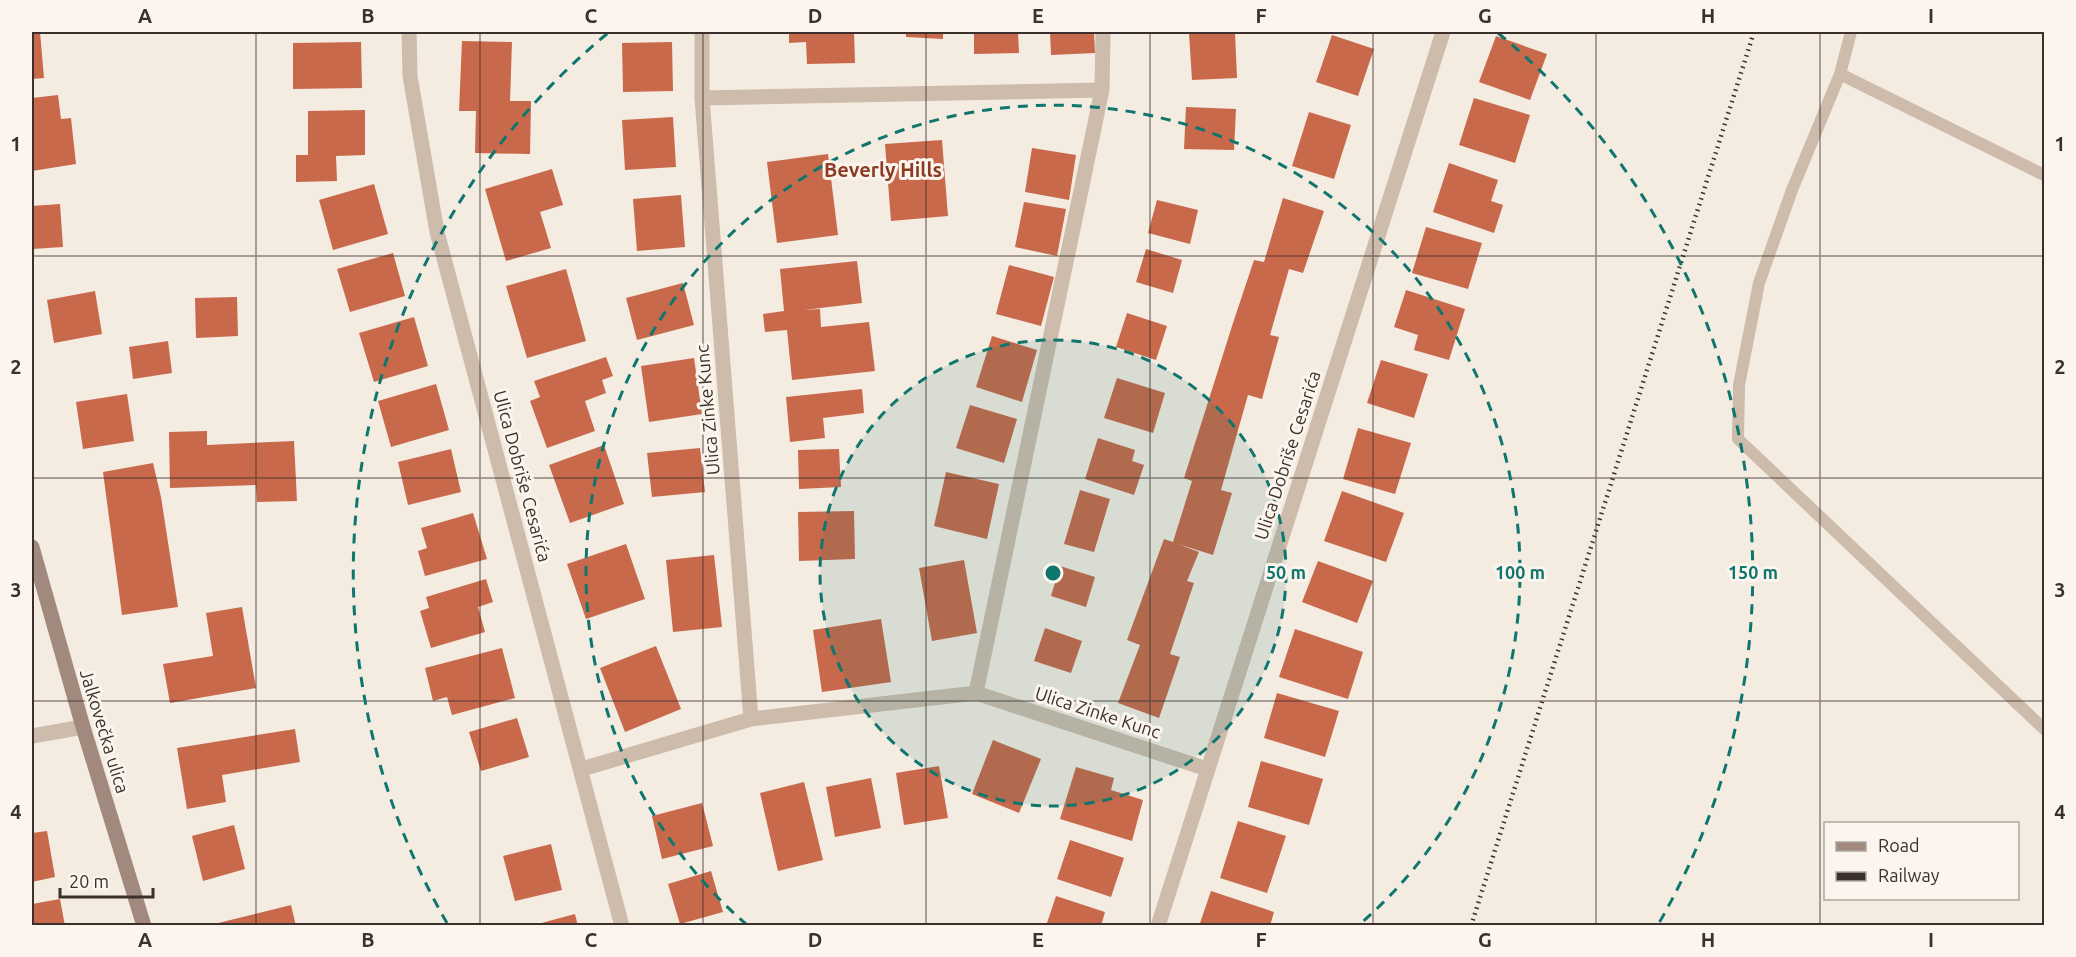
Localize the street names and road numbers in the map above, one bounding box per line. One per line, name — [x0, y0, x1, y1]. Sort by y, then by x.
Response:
street label: Ulica Zinke Kunc — [691, 344, 723, 476]
street label: Ulica Dobriše Cesarića — [1250, 368, 1324, 542]
street label: Ulica Dobriše Cesarića — [490, 388, 556, 564]
street label: Jalkovečka ulica — [77, 667, 133, 795]
street label: Ulica Zinke Kunc — [1033, 682, 1163, 742]

